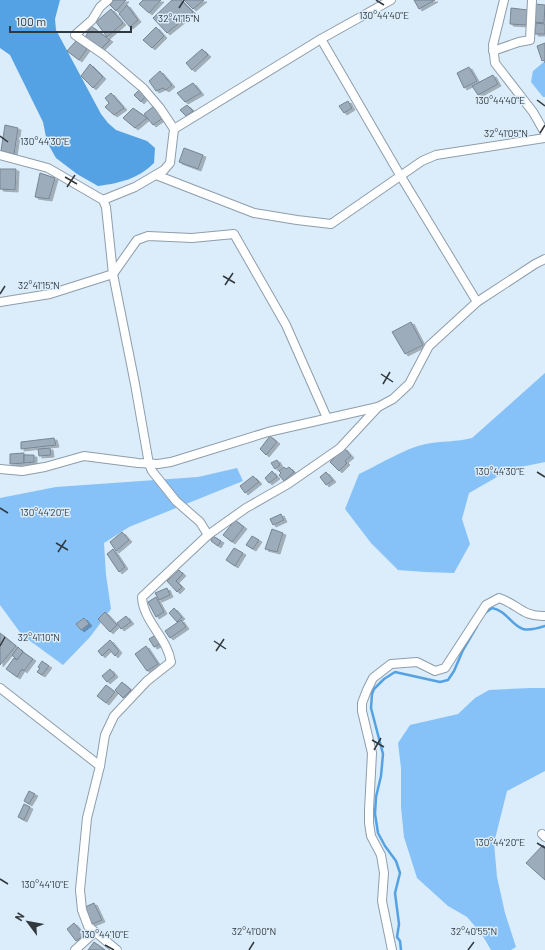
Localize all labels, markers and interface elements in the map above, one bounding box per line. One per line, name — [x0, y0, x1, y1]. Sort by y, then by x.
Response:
scale bar — [10, 8, 131, 34]
text: 130°44'40"E — [359, 9, 409, 21]
text: 32°41'15"N — [158, 12, 200, 24]
text: 100 m — [16, 14, 46, 28]
text: 130°44'40"E — [475, 94, 525, 106]
text: 32°41'05"N — [484, 127, 528, 139]
text: 130°44'30"E — [20, 135, 70, 147]
text: 32°41'15"N — [18, 279, 60, 291]
text: 130°44'30"E — [475, 465, 525, 477]
text: 130°44'20"E — [20, 506, 70, 518]
text: 32°41'10"N — [18, 631, 60, 643]
text: 130°44'20"E — [475, 836, 525, 848]
text: 130°44'10"E — [21, 878, 69, 890]
north arrow — [8, 902, 48, 942]
text: N — [12, 910, 27, 923]
text: 32°41'00"N — [232, 925, 276, 937]
text: 32°40'55"N — [451, 925, 497, 937]
text: 130°44'10"E — [81, 928, 129, 940]

